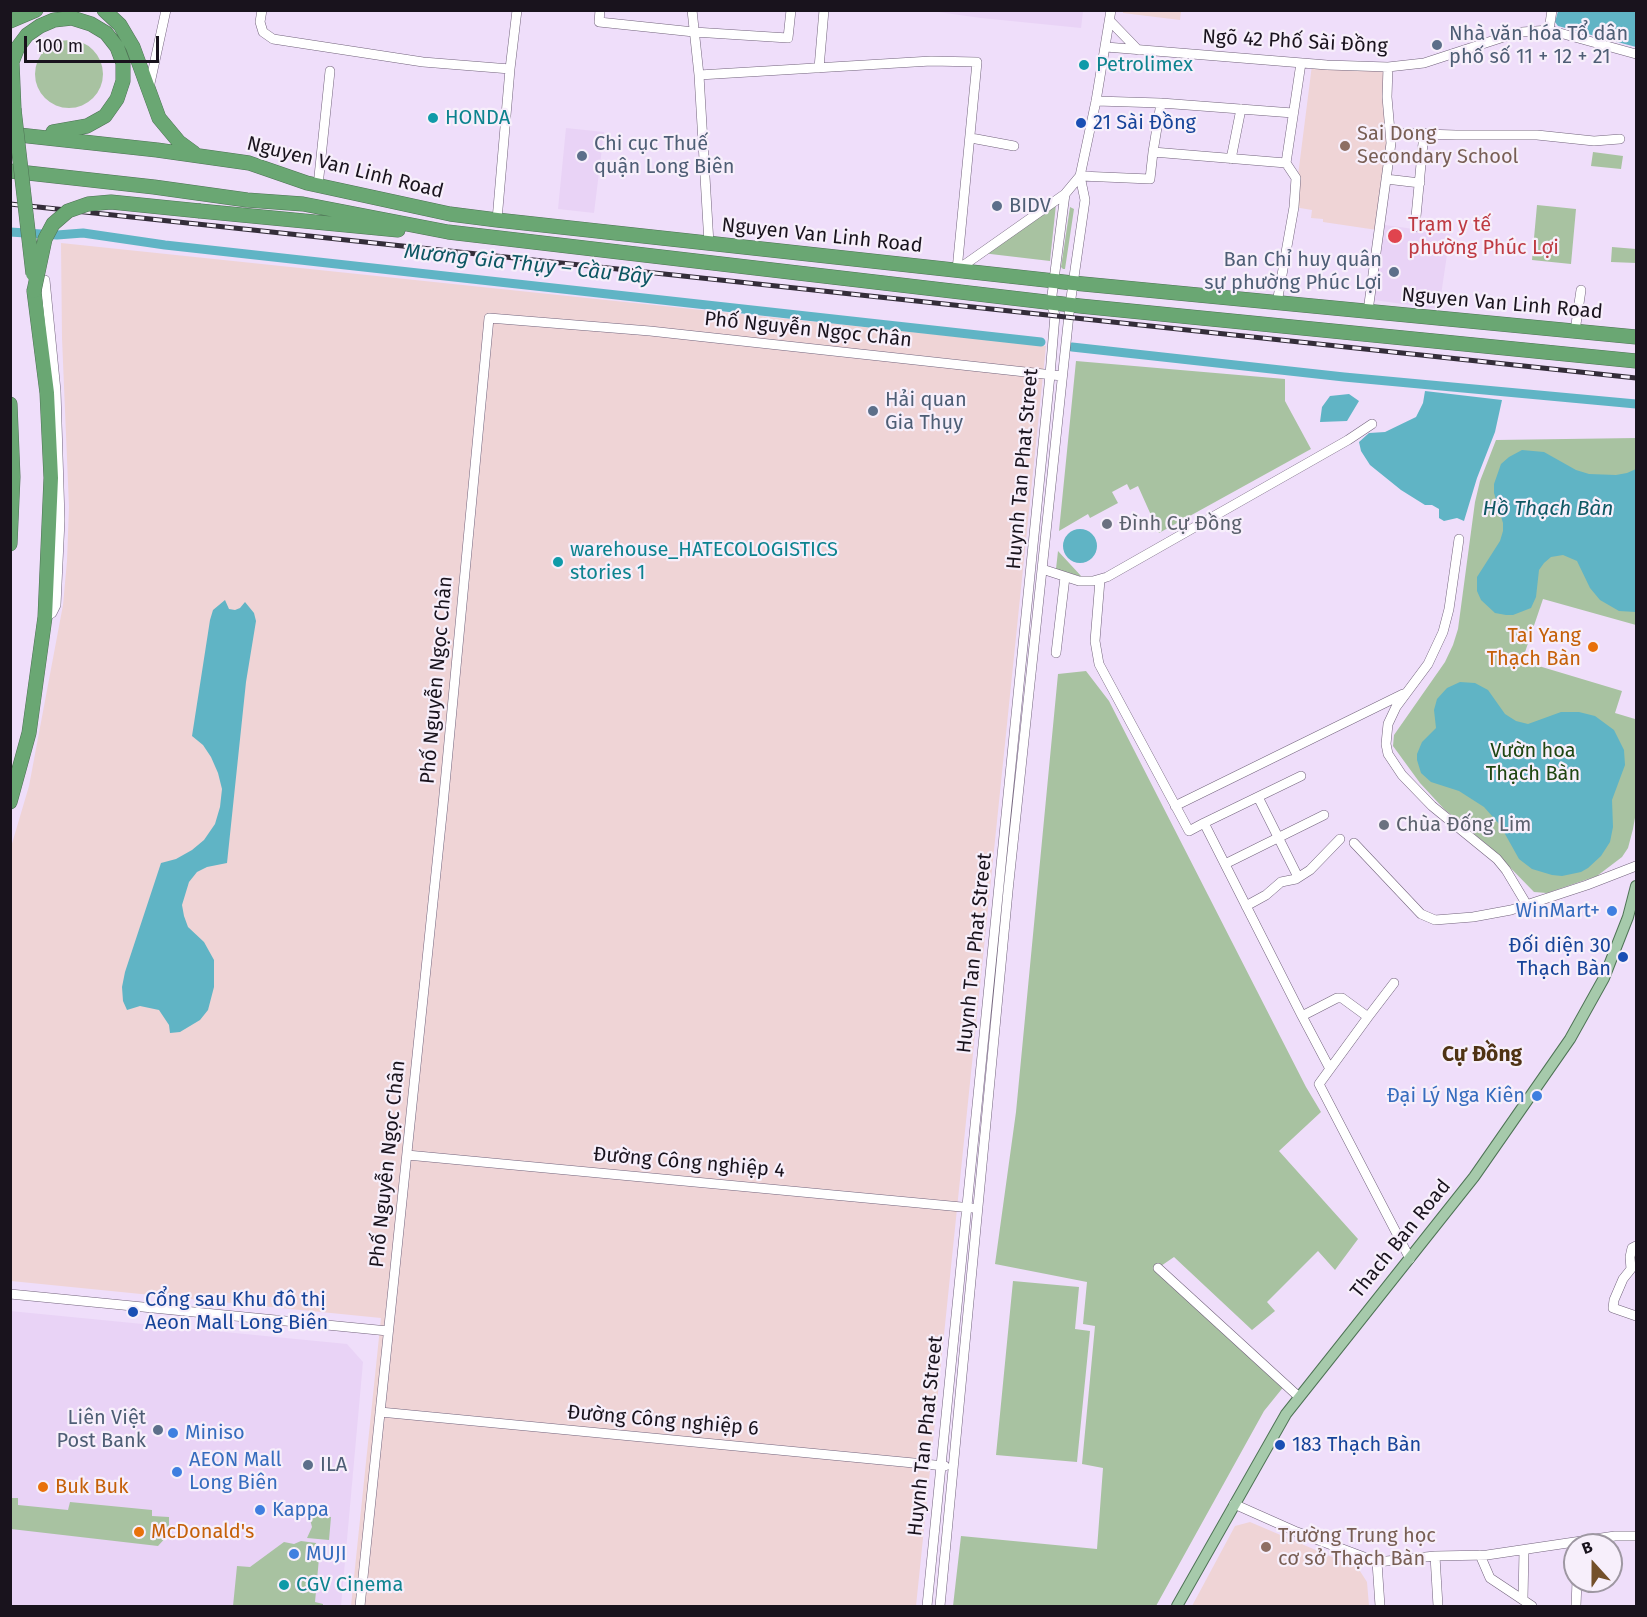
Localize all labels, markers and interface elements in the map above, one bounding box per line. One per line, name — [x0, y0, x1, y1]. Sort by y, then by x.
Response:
place label: Nhà văn hóa Tổ dân phố số 11 + 12 + 21 — [1449, 22, 1628, 69]
scale bar — [27, 24, 162, 62]
street label: Ngõ 42 Phố Sài Đồng — [1202, 25, 1388, 59]
text: 100 m — [35, 35, 83, 57]
marker: Nhà văn hóa Tổ dân phố số 11 + 12 + 21 — [1430, 38, 1444, 52]
place label: Petrolimex — [1096, 53, 1193, 77]
marker: Petrolimex — [1077, 58, 1091, 72]
place label: HONDA — [445, 106, 510, 130]
marker: HONDA — [426, 111, 440, 125]
place label: 21 Sài Đồng — [1093, 111, 1196, 135]
marker: 21 Sài Đồng — [1074, 116, 1088, 130]
place label: Sai Dong Secondary School — [1357, 122, 1518, 169]
street label: Nguyen Van Linh Road — [244, 132, 446, 204]
place label: Chi cục Thuế quận Long Biên — [594, 132, 734, 179]
marker: Sai Dong Secondary School — [1338, 139, 1352, 153]
marker: Chi cục Thuế quận Long Biên — [575, 149, 589, 163]
place label: BIDV — [1009, 194, 1051, 218]
marker: BIDV — [990, 199, 1004, 213]
place label: Trạm y tế phường Phúc Lợi — [1408, 213, 1559, 260]
street label: Nguyen Van Linh Road — [720, 214, 924, 258]
marker: Trạm y tế phường Phúc Lợi — [1386, 227, 1404, 245]
water label: Mương Gia Thụy – Cầu Bây — [403, 239, 653, 291]
place label: Ban Chỉ huy quân sự phường Phúc Lợi — [1204, 248, 1382, 295]
marker: Ban Chỉ huy quân sự phường Phúc Lợi — [1387, 265, 1401, 279]
street label: Nguyen Van Linh Road — [1400, 283, 1604, 325]
street label: Phố Nguyễn Ngọc Chân — [703, 307, 913, 353]
street label: Huynh Tan Phat Street — [1002, 368, 1044, 570]
place label: Hải quan Gia Thụy — [885, 388, 967, 435]
marker: Hải quan Gia Thụy — [866, 404, 880, 418]
water label: Hồ Thạch Bàn — [1483, 496, 1613, 522]
place label: Đình Cự Đồng — [1119, 512, 1242, 536]
marker: Đình Cự Đồng — [1100, 517, 1114, 531]
place label: warehouse_HATECOLOGISTICS stories 1 — [570, 538, 838, 585]
marker: warehouse_HATECOLOGISTICS stories 1 — [551, 555, 565, 569]
street label: Phố Nguyễn Ngọc Chân — [416, 575, 458, 785]
place label: Tai Yang Thạch Bàn — [1487, 624, 1581, 671]
marker: Tai Yang Thạch Bàn — [1586, 640, 1600, 654]
park label: Vườn hoa Thạch Bàn — [1486, 739, 1580, 786]
place label: Chùa Đống Lim — [1396, 813, 1531, 837]
marker: Chùa Đống Lim — [1377, 818, 1391, 832]
street label: Huynh Tan Phat Street — [953, 851, 997, 1055]
place label: WinMart+ — [1516, 899, 1600, 923]
marker: WinMart+ — [1605, 904, 1619, 918]
place label: Đối diện 30 Thạch Bàn — [1509, 934, 1611, 981]
marker: Đối diện 30 Thạch Bàn — [1616, 950, 1630, 964]
district label: Cự Đồng — [1442, 1042, 1522, 1068]
street label: Phố Nguyễn Ngọc Chân — [365, 1059, 411, 1269]
place label: Đại Lý Nga Kiên — [1387, 1084, 1525, 1108]
marker: Đại Lý Nga Kiên — [1530, 1089, 1544, 1103]
street label: Đường Công nghiệp 4 — [592, 1143, 786, 1183]
street label: Thach Ban Road — [1346, 1175, 1456, 1303]
place label: Cổng sau Khu đô thị Aeon Mall Long Biên — [145, 1288, 328, 1335]
marker: Cổng sau Khu đô thị Aeon Mall Long Biên — [126, 1305, 140, 1319]
street label: Huynh Tan Phat Street — [904, 1334, 948, 1538]
street label: Đường Công nghiệp 6 — [566, 1401, 760, 1441]
place label: Liên Việt Post Bank — [56, 1406, 146, 1453]
place label: Miniso — [185, 1421, 245, 1445]
marker: Liên Việt Post Bank — [151, 1423, 165, 1437]
marker: Miniso — [166, 1426, 180, 1440]
place label: 183 Thạch Bàn — [1292, 1433, 1421, 1457]
marker: 183 Thạch Bàn — [1273, 1438, 1287, 1452]
place label: AEON Mall Long Biên — [189, 1448, 282, 1495]
place label: ILA — [320, 1453, 347, 1477]
marker: ILA — [301, 1458, 315, 1472]
marker: AEON Mall Long Biên — [170, 1465, 184, 1479]
place label: Buk Buk — [55, 1475, 128, 1499]
marker: Buk Buk — [36, 1480, 50, 1494]
place label: Kappa — [272, 1498, 329, 1522]
marker: Kappa — [253, 1503, 267, 1517]
place label: McDonald's — [151, 1520, 254, 1544]
place label: Trường Trung học cơ sở Thạch Bàn — [1278, 1524, 1436, 1571]
marker: McDonald's — [132, 1525, 146, 1539]
north arrow — [1563, 1533, 1623, 1593]
text: B — [1579, 1537, 1595, 1558]
marker: Trường Trung học cơ sở Thạch Bàn — [1259, 1540, 1273, 1554]
place label: MUJI — [306, 1542, 347, 1566]
marker: MUJI — [287, 1547, 301, 1561]
place label: CGV Cinema — [296, 1573, 403, 1597]
marker: CGV Cinema — [277, 1578, 291, 1592]

